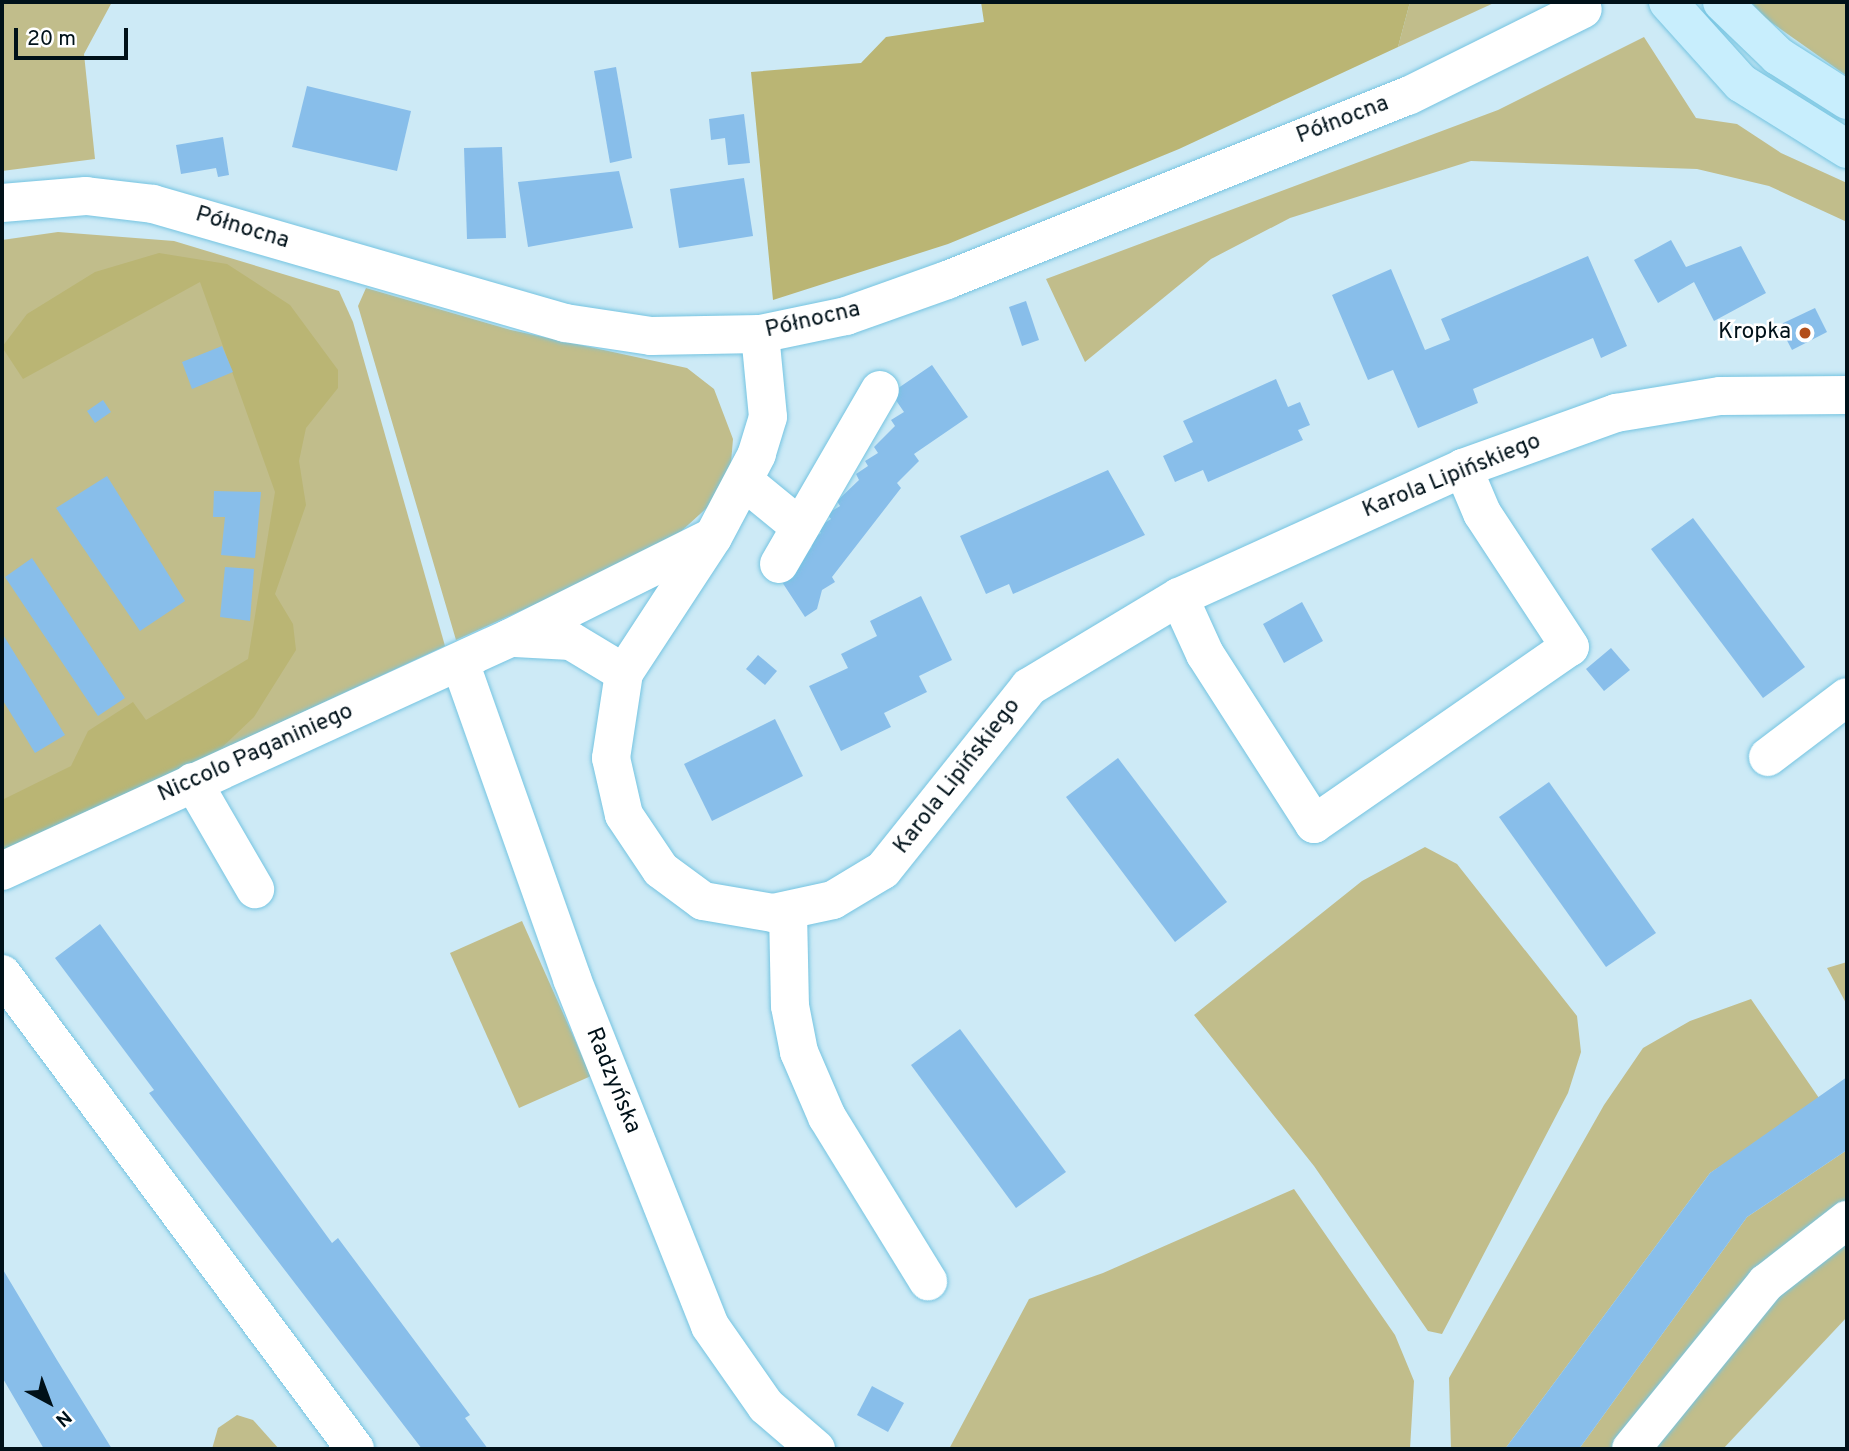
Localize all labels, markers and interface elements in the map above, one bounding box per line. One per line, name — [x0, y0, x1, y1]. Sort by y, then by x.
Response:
scale bar — [18, 14, 131, 58]
text: 20 m — [27, 26, 76, 53]
street label: Północna — [1293, 91, 1393, 151]
street label: Północna — [192, 202, 292, 256]
street label: Północna — [763, 297, 863, 345]
place label: Kropka — [1718, 319, 1791, 347]
marker: Kropka — [1797, 325, 1813, 341]
street label: Karola Lipińskiego — [1359, 429, 1545, 525]
street label: Karola Lipińskiego — [889, 694, 1027, 860]
street label: Niccolo Paganiniego — [154, 699, 358, 809]
street label: Radzyńska — [578, 1024, 646, 1138]
north arrow — [14, 1367, 84, 1437]
text: N — [50, 1404, 76, 1431]

